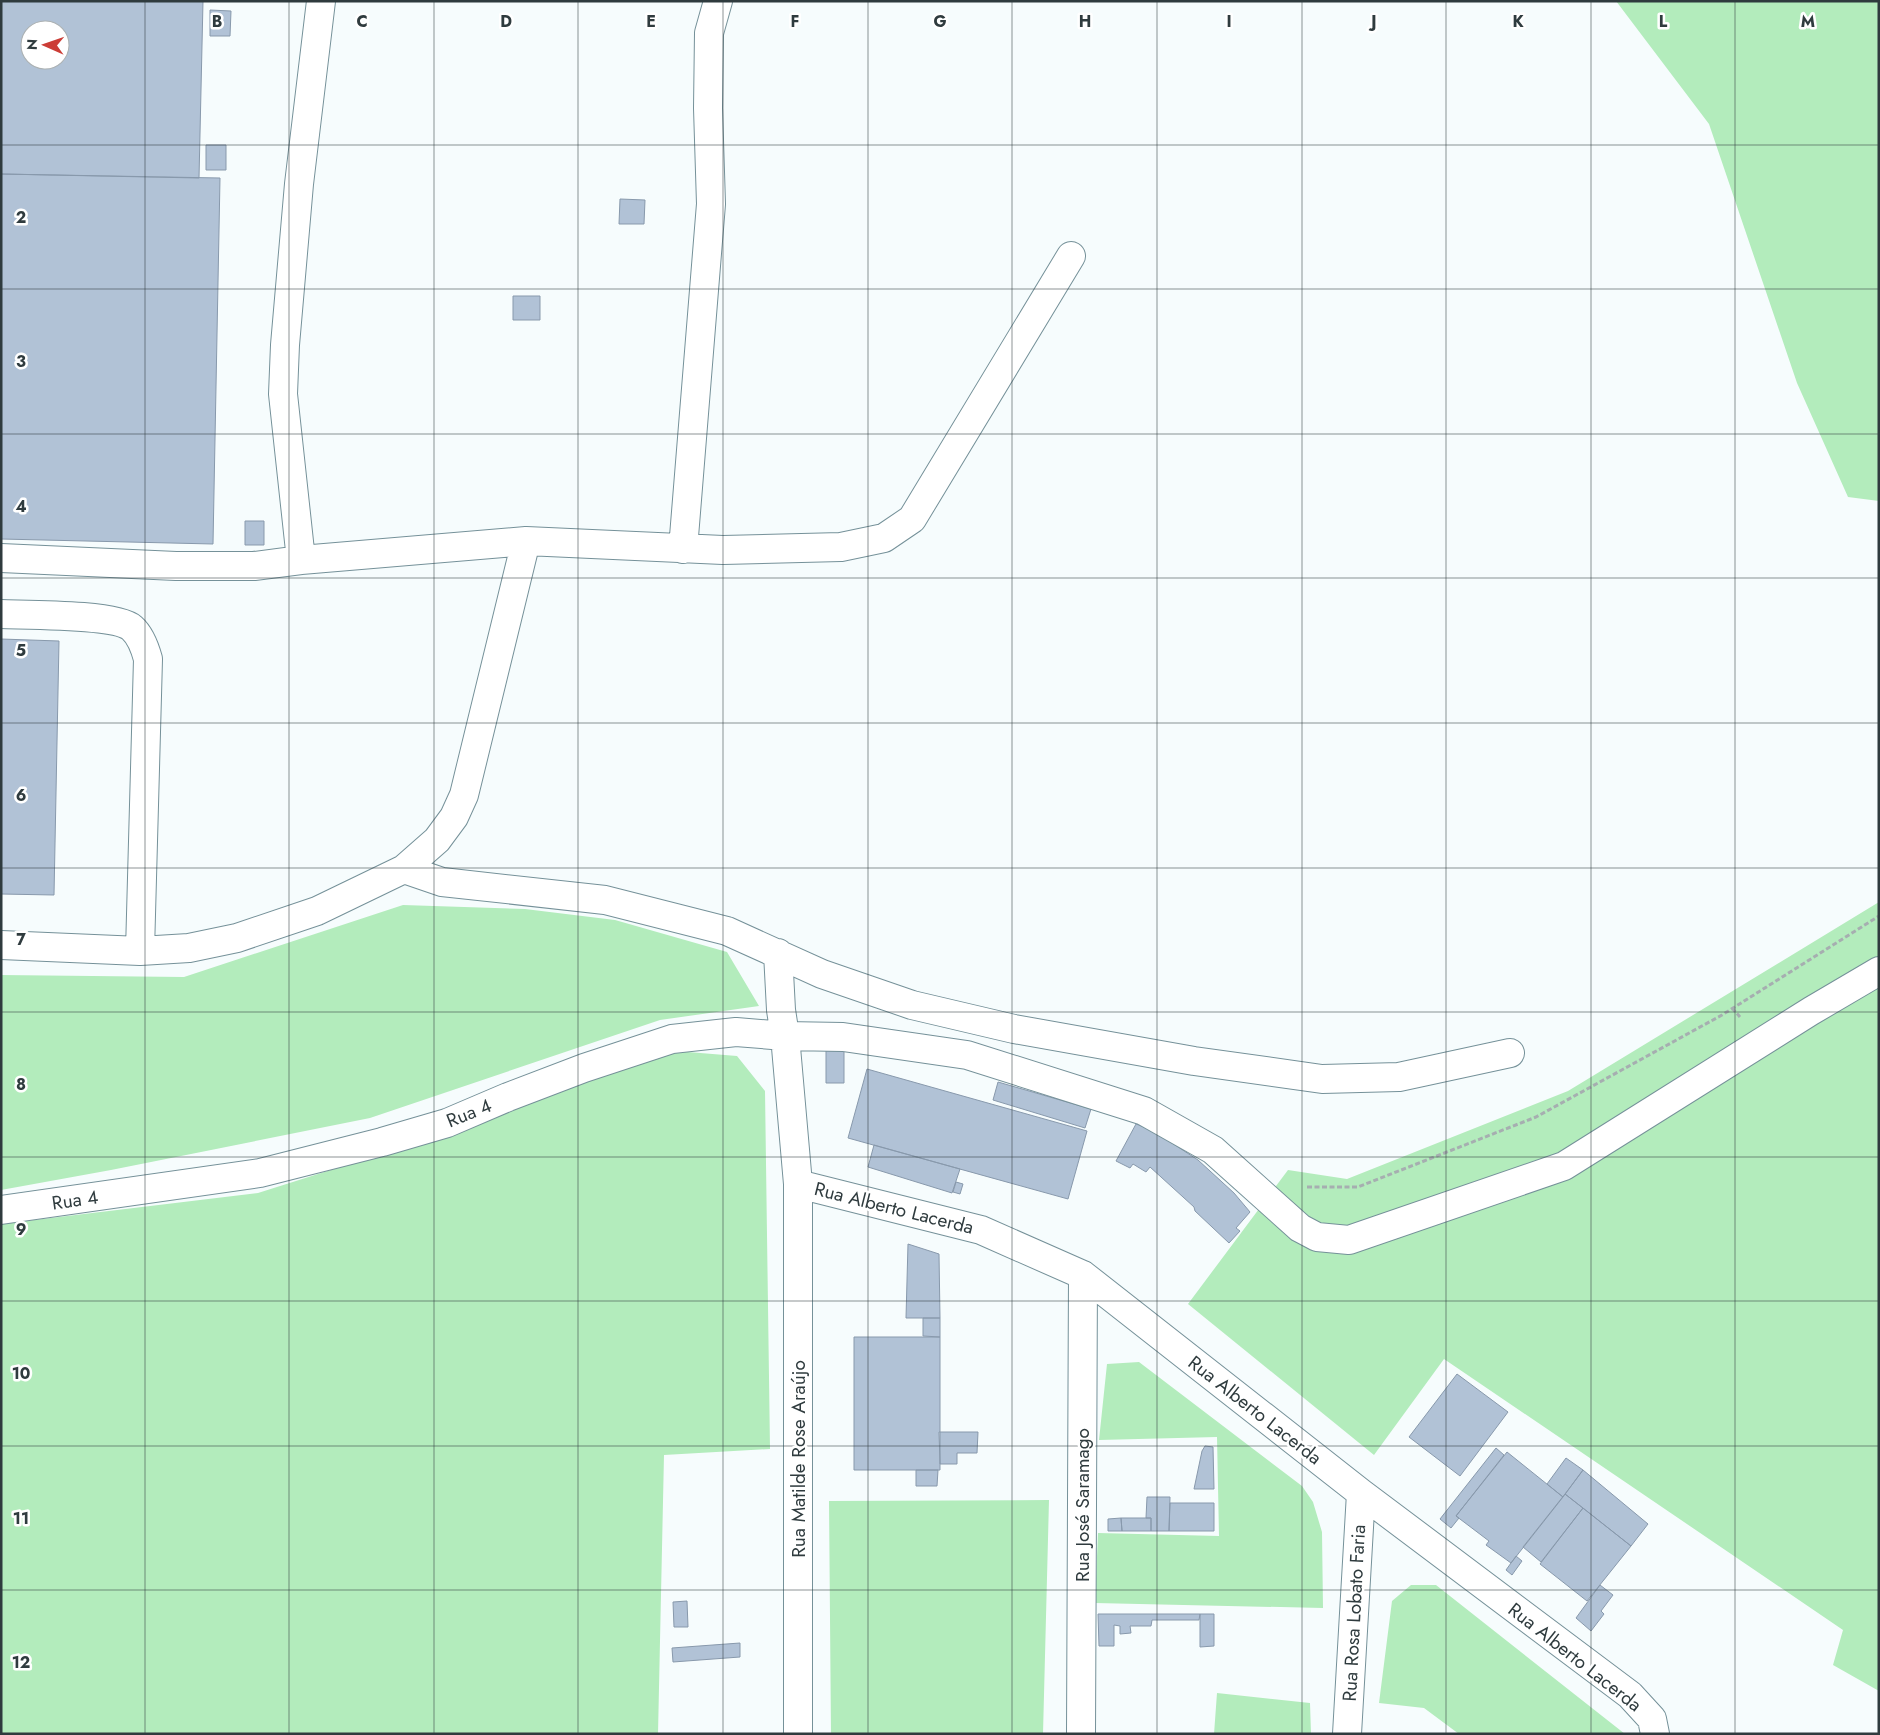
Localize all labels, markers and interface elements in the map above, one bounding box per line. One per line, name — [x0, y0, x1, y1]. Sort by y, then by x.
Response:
text: B — [212, 10, 222, 33]
text: C — [356, 10, 368, 33]
text: D — [500, 10, 512, 33]
text: E — [646, 10, 656, 33]
text: F — [791, 10, 799, 33]
text: G — [933, 10, 947, 33]
text: H — [1079, 10, 1091, 33]
text: I — [1226, 10, 1232, 33]
text: J — [1368, 10, 1377, 33]
text: K — [1512, 10, 1524, 33]
text: L — [1659, 10, 1668, 33]
text: M — [1801, 10, 1815, 33]
north arrow — [20, 20, 70, 70]
text: N — [22, 39, 42, 50]
text: 2 — [16, 206, 26, 229]
text: 3 — [16, 350, 26, 373]
text: 4 — [15, 495, 27, 518]
text: 5 — [16, 639, 26, 662]
text: 6 — [16, 784, 26, 807]
text: 7 — [16, 928, 26, 951]
text: 8 — [16, 1073, 26, 1096]
street label: Rua 4 — [442, 1092, 496, 1134]
street label: Rua Alberto Lacerda — [812, 1175, 976, 1241]
street label: Rua 4 — [50, 1183, 100, 1217]
text: 9 — [16, 1218, 26, 1241]
street label: Rua Alberto Lacerda — [1182, 1349, 1328, 1471]
street label: Rua Matilde Rose Araújo — [785, 1360, 812, 1558]
text: 10 — [12, 1362, 30, 1385]
street label: Rua José Saramago — [1069, 1428, 1096, 1582]
text: 11 — [13, 1507, 29, 1530]
street label: Rua Rosa Lobato Faria — [1336, 1524, 1372, 1702]
street label: Rua Alberto Lacerda — [1502, 1596, 1648, 1718]
text: 12 — [12, 1651, 30, 1674]

